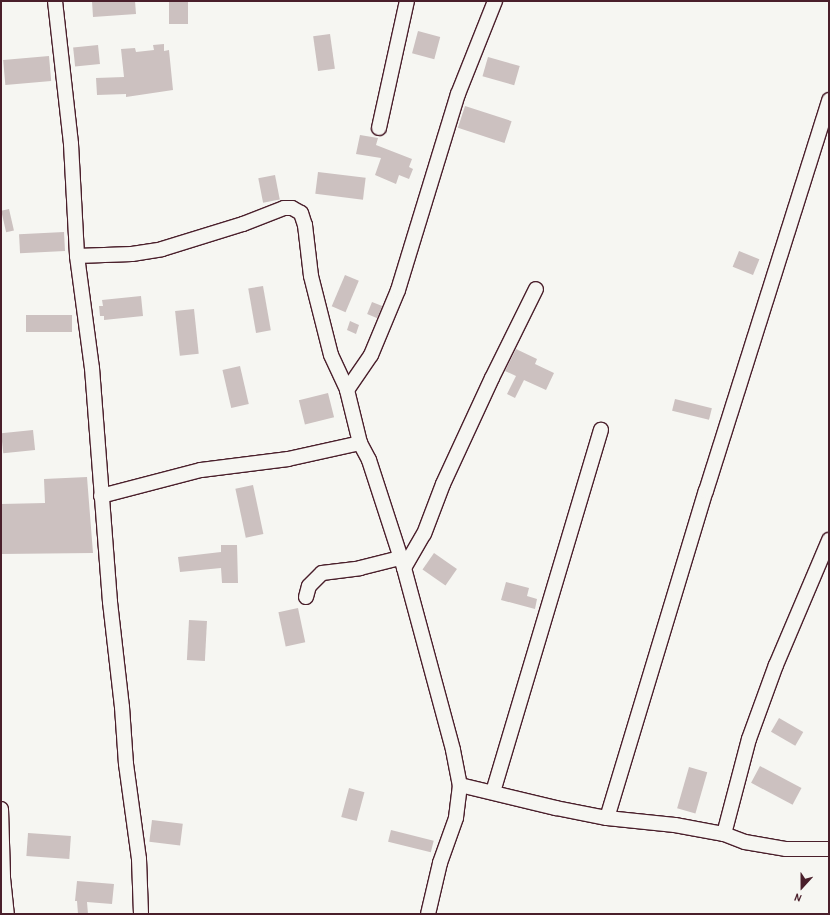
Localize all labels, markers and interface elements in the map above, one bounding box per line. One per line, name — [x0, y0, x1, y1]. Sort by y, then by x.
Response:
north arrow — [782, 867, 822, 907]
text: N — [792, 891, 803, 906]

